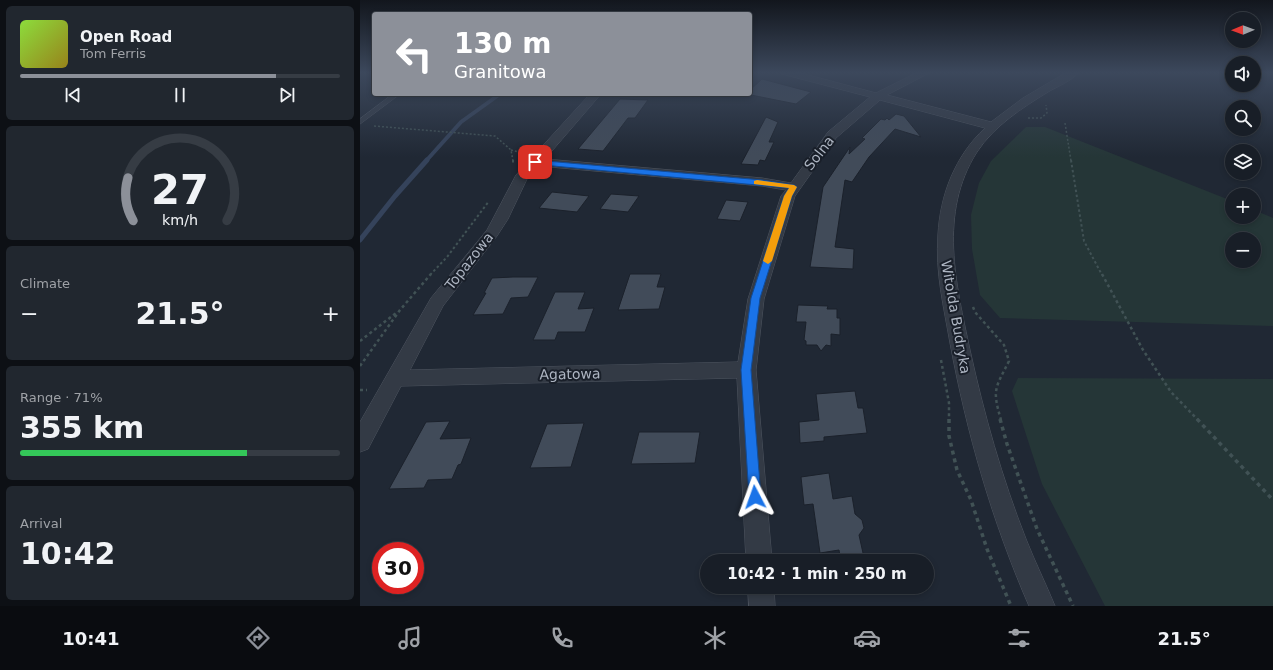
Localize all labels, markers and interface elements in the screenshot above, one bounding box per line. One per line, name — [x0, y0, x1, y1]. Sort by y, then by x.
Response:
north arrow — [1225, 12, 1261, 48]
map controls — [1225, 12, 1261, 268]
text: 130 m — [454, 27, 551, 60]
text: Open Road — [80, 28, 172, 46]
icon: left — [388, 28, 440, 80]
text: Tom Ferris — [80, 46, 146, 61]
button: sound — [1225, 56, 1261, 92]
text: Granitowa — [454, 61, 547, 82]
icon: previous — [62, 84, 84, 106]
icon: pause — [169, 84, 191, 106]
icon: next — [276, 84, 298, 106]
button: search — [1225, 100, 1261, 136]
street label: Solna — [801, 133, 837, 173]
button: layers — [1225, 144, 1261, 180]
pin — [518, 145, 552, 179]
icon: arrive — [524, 151, 546, 173]
text: 27 — [151, 165, 209, 214]
button: + — [1225, 188, 1261, 224]
text: km/h — [162, 212, 198, 228]
street label: Topazowa — [441, 229, 496, 294]
button: − — [1225, 232, 1261, 268]
street label: Witolda Budryka — [938, 259, 974, 375]
text: Climate — [20, 276, 70, 291]
text: 21.5° — [135, 296, 225, 331]
text: − — [20, 301, 38, 326]
text: + — [322, 301, 340, 326]
street label: Agatowa — [539, 365, 601, 383]
text: Range · 71% — [20, 390, 103, 405]
text: 355 km — [20, 410, 144, 445]
position arrow — [734, 476, 776, 518]
text: Arrival — [20, 516, 62, 531]
text: 10:42 — [20, 536, 116, 571]
speed limit sign: 30 — [372, 542, 424, 594]
text: 10:42 · 1 min · 250 m — [727, 565, 907, 583]
icon: directions — [244, 624, 272, 652]
icon: music — [396, 624, 424, 652]
icon: phone — [548, 624, 576, 652]
icon: climate — [701, 624, 729, 652]
icon: car — [853, 624, 881, 652]
icon: filters — [1005, 624, 1033, 652]
text: 10:41 — [62, 628, 119, 649]
text: 21.5° — [1157, 628, 1211, 649]

